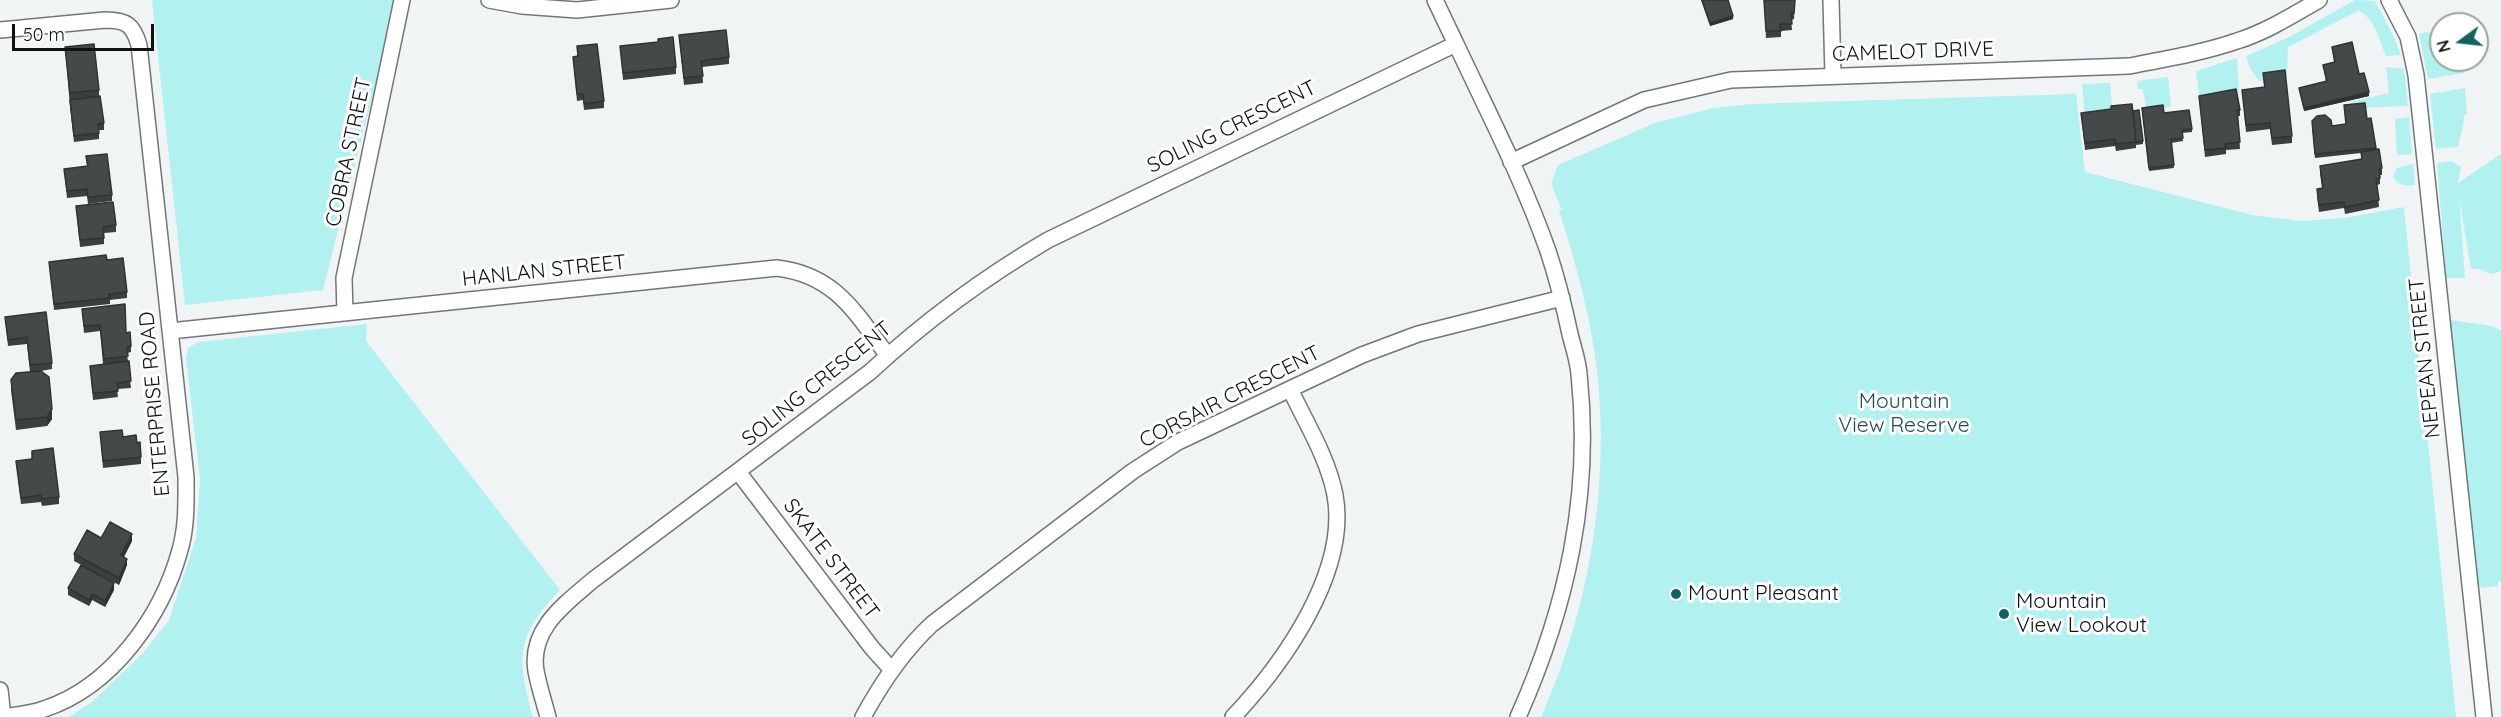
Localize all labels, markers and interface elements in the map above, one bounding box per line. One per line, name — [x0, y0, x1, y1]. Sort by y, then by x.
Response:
scale bar — [15, 12, 158, 50]
north arrow — [2429, 12, 2489, 72]
text: 50 m — [23, 23, 65, 46]
street label: CAMELOT DRIVE — [1832, 37, 1994, 67]
text: N — [2432, 38, 2455, 54]
street label: COBRA STREET — [321, 75, 377, 229]
street label: SOLING CRESCENT — [1143, 75, 1321, 179]
street label: HANLAN STREET — [461, 250, 627, 292]
street label: NEPEAN STREET — [2404, 276, 2446, 440]
street label: ENTERPRISE ROAD — [134, 310, 176, 498]
street label: SOLING CRESCENT — [737, 316, 897, 452]
street label: CORSAIR CRESCENT — [1135, 341, 1325, 453]
park label: Mountain View Reserve — [1838, 389, 1970, 439]
street label: SKATE STREET — [778, 494, 884, 624]
place label: Mount Pleasant — [1688, 581, 1839, 607]
marker: Mount Pleasant — [1669, 587, 1683, 601]
place label: Mountain View Lookout — [2016, 589, 2147, 639]
marker: Mountain View Lookout — [1997, 607, 2011, 621]

